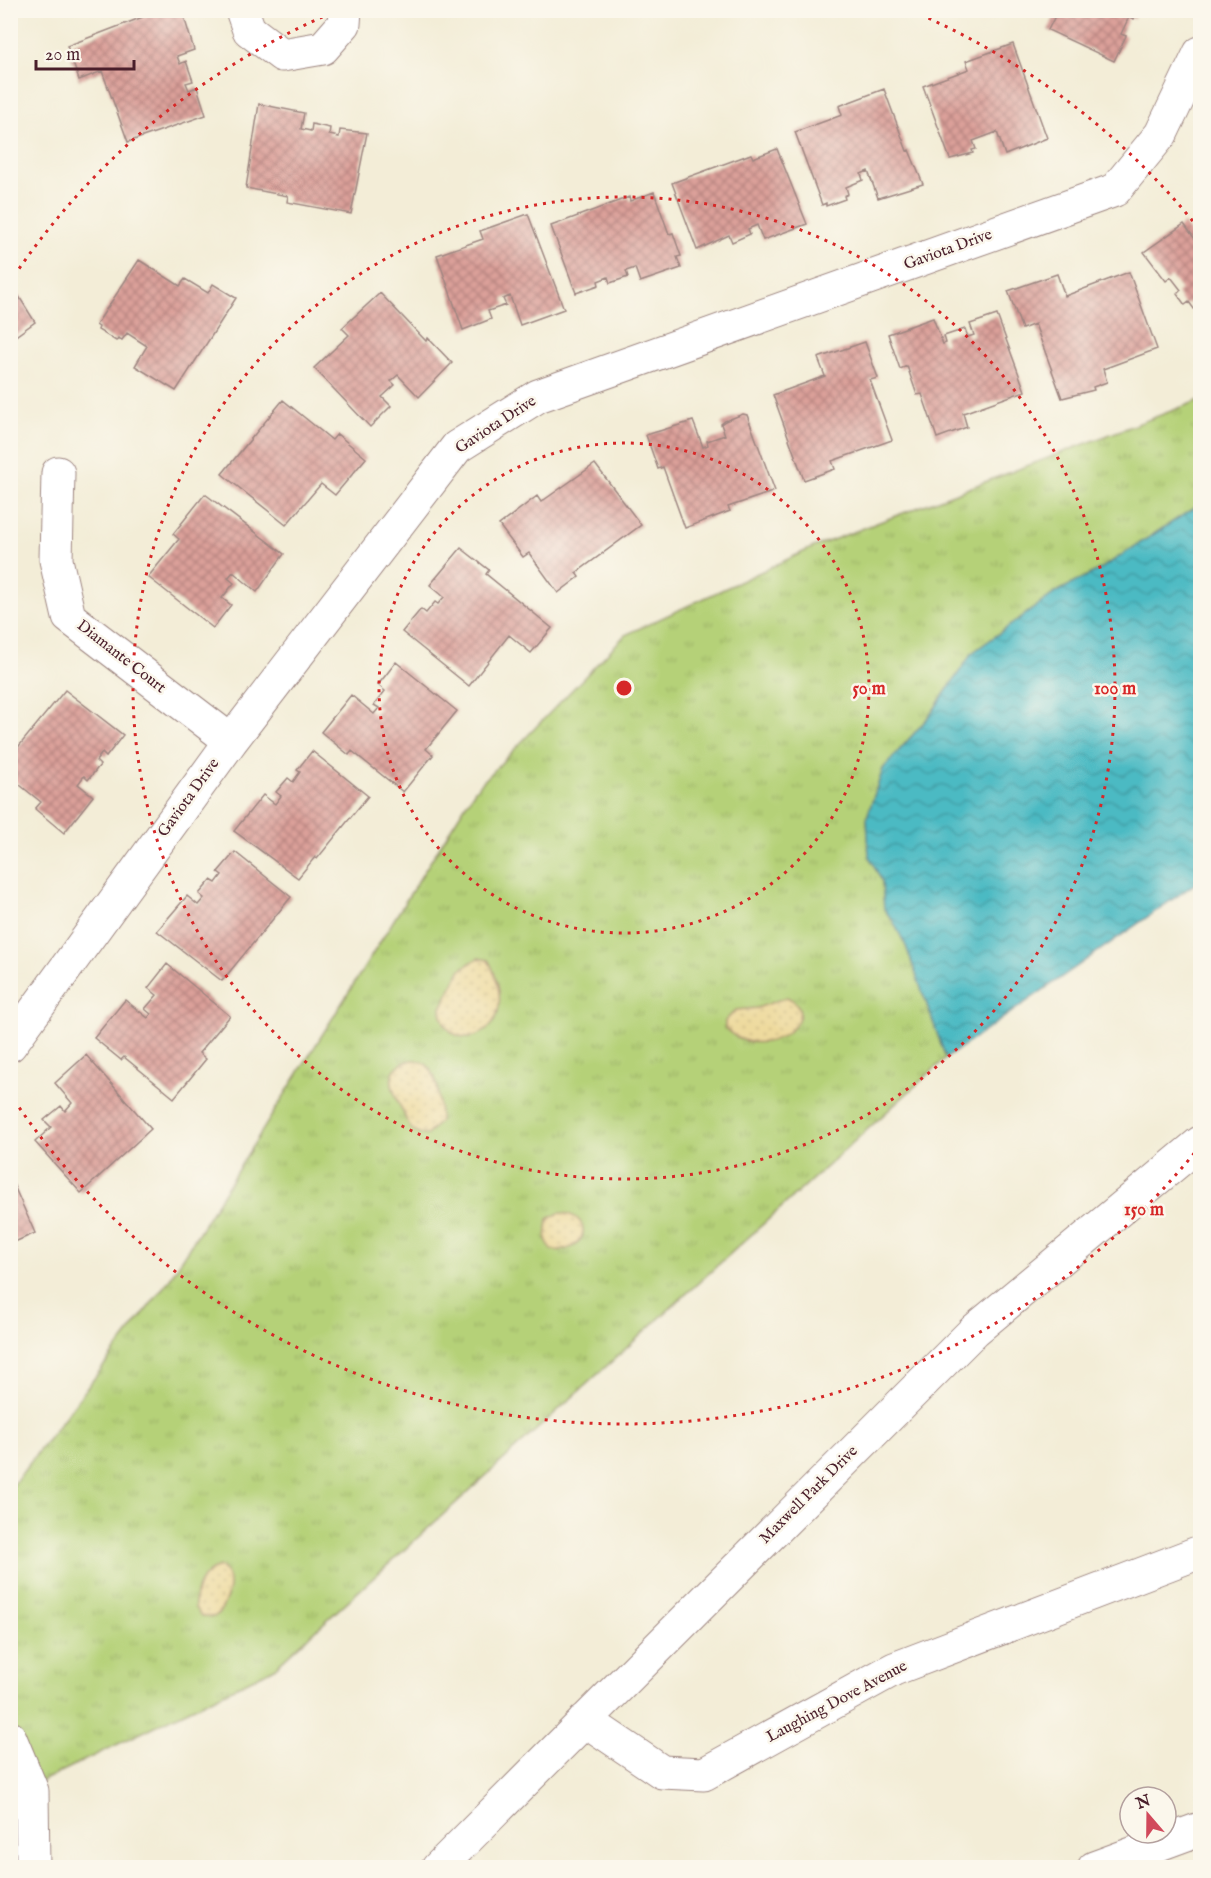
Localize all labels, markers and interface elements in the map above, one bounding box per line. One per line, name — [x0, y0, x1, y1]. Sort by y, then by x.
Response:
scale bar — [36, 33, 134, 71]
text: 20 m — [45, 44, 80, 67]
street label: Gaviota Drive — [901, 225, 995, 275]
street label: Gaviota Drive — [452, 391, 540, 459]
street label: Diamante Court — [72, 616, 170, 698]
centre of rings — [614, 678, 634, 698]
text: 50 m — [852, 678, 886, 701]
text: 100 m — [1094, 678, 1136, 701]
street label: Gaviota Drive — [154, 755, 224, 841]
text: 150 m — [1124, 1199, 1164, 1222]
street label: Maxwell Park Drive — [756, 1442, 862, 1548]
street label: Laughing Dove Avenue — [763, 1656, 911, 1748]
north arrow — [1118, 1785, 1178, 1845]
text: N — [1133, 1791, 1154, 1815]

